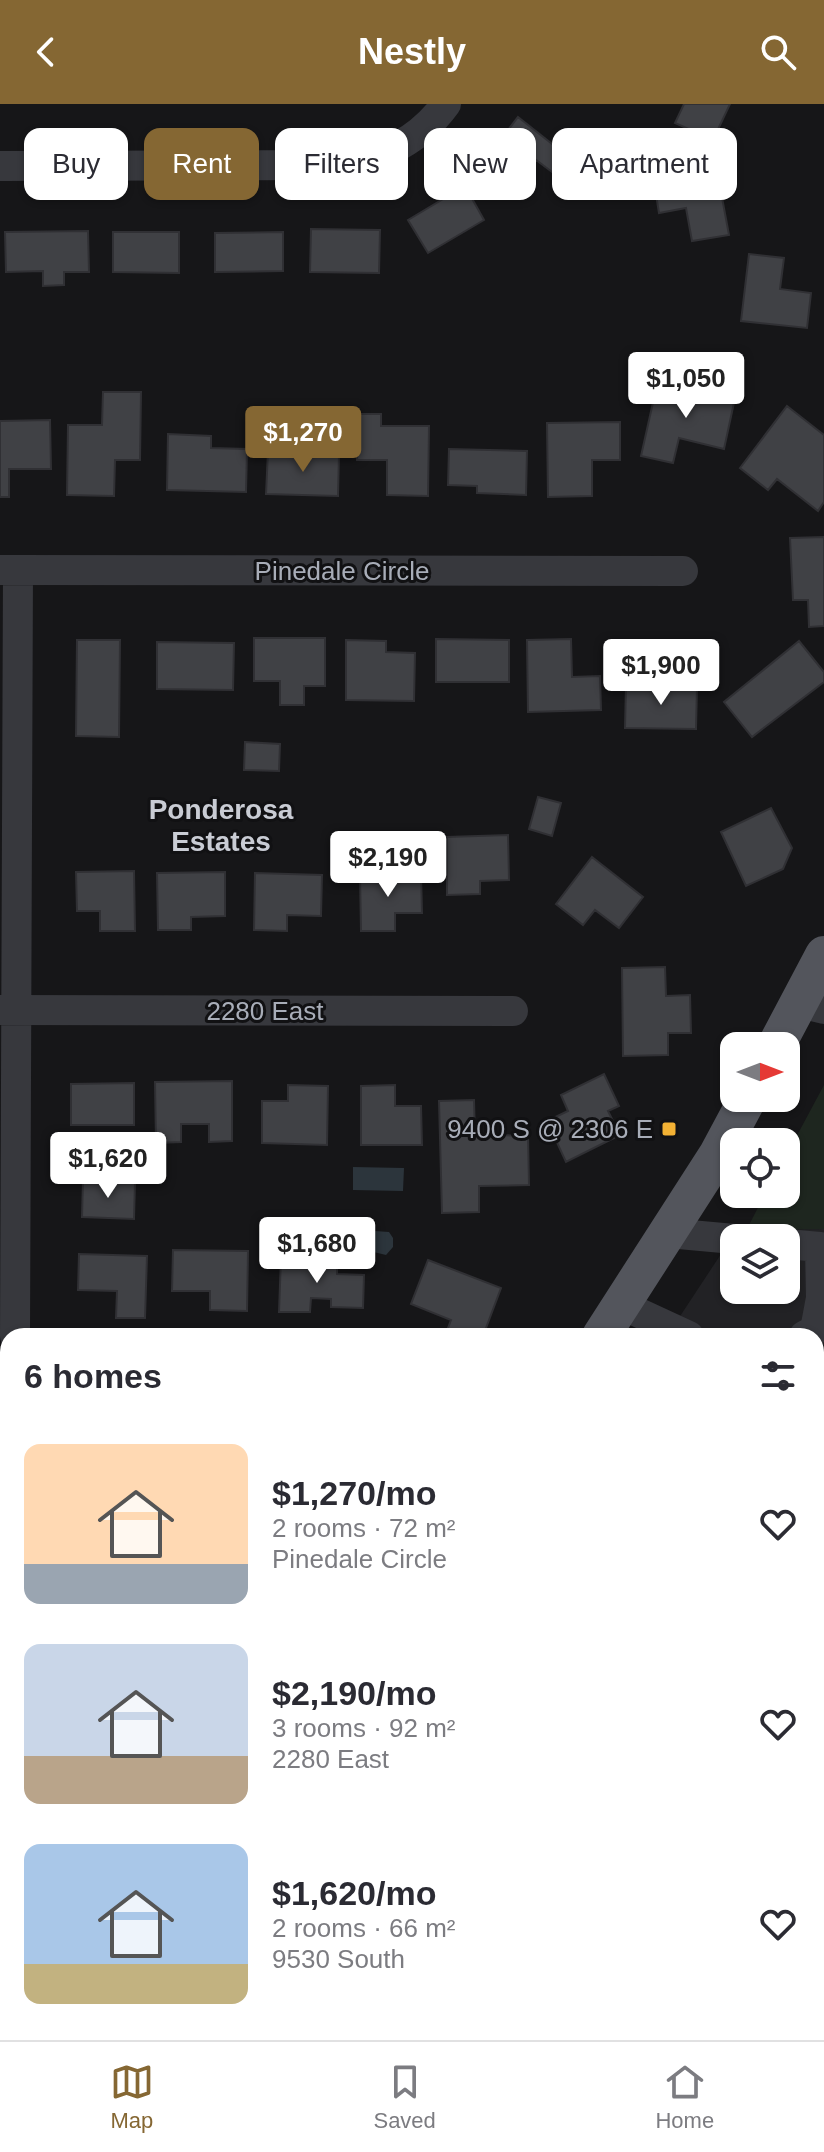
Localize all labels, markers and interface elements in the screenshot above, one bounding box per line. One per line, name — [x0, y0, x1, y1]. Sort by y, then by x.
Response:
icon: back — [24, 30, 68, 74]
icon: search — [756, 30, 800, 74]
text: Nestly — [358, 31, 466, 72]
chip: Buy — [24, 128, 128, 200]
chip: Rent — [144, 128, 259, 200]
chip: Filters — [275, 128, 408, 200]
chip: New — [424, 128, 536, 200]
chip: Apartment — [552, 128, 737, 200]
pin: $1,050 — [621, 352, 751, 420]
text: $1,050 — [646, 363, 726, 393]
pin: $1,270 — [238, 406, 368, 474]
text: $1,270 — [263, 417, 343, 447]
street label: Pinedale Circle — [255, 556, 429, 586]
pin: $1,900 — [596, 639, 726, 707]
text: $1,900 — [621, 650, 701, 680]
district label: Ponderosa Estates — [149, 794, 294, 857]
pin: $2,190 — [323, 831, 453, 899]
text: $2,190 — [348, 842, 428, 872]
street label: 2280 East — [206, 996, 324, 1026]
north arrow — [720, 1032, 800, 1112]
map controls — [720, 1032, 800, 1304]
place label: 9400 S @ 2306 E — [447, 1114, 653, 1144]
marker: 9400 S @ 2306 E — [660, 1120, 678, 1138]
button: locate — [720, 1128, 800, 1208]
pin: $1,620 — [43, 1132, 173, 1200]
text: $1,620 — [68, 1143, 148, 1173]
pin: $1,680 — [252, 1217, 382, 1285]
button: layers — [720, 1224, 800, 1304]
text: $1,680 — [277, 1228, 357, 1258]
icon: filters — [756, 1354, 800, 1398]
text: 6 homes — [24, 1357, 162, 1395]
text: $1,270/mo — [272, 1474, 436, 1512]
icon: home — [88, 1476, 184, 1572]
icon: heart — [756, 1502, 800, 1546]
text: 2 rooms · 72 m² — [272, 1513, 456, 1543]
text: Pinedale Circle — [272, 1544, 447, 1574]
text: $2,190/mo — [272, 1674, 436, 1712]
icon: home — [88, 1676, 184, 1772]
icon: heart — [756, 1702, 800, 1746]
text: 3 rooms · 92 m² — [272, 1713, 456, 1743]
text: 2280 East — [272, 1744, 389, 1774]
text: $1,620/mo — [272, 1874, 436, 1912]
icon: home — [88, 1876, 184, 1972]
icon: heart — [756, 1902, 800, 1946]
text: 2 rooms · 66 m² — [272, 1913, 456, 1943]
text: 9530 South — [272, 1944, 405, 1974]
tab: Map — [110, 2060, 154, 2134]
tab: Saved — [373, 2060, 436, 2134]
tab: Home — [655, 2060, 714, 2134]

